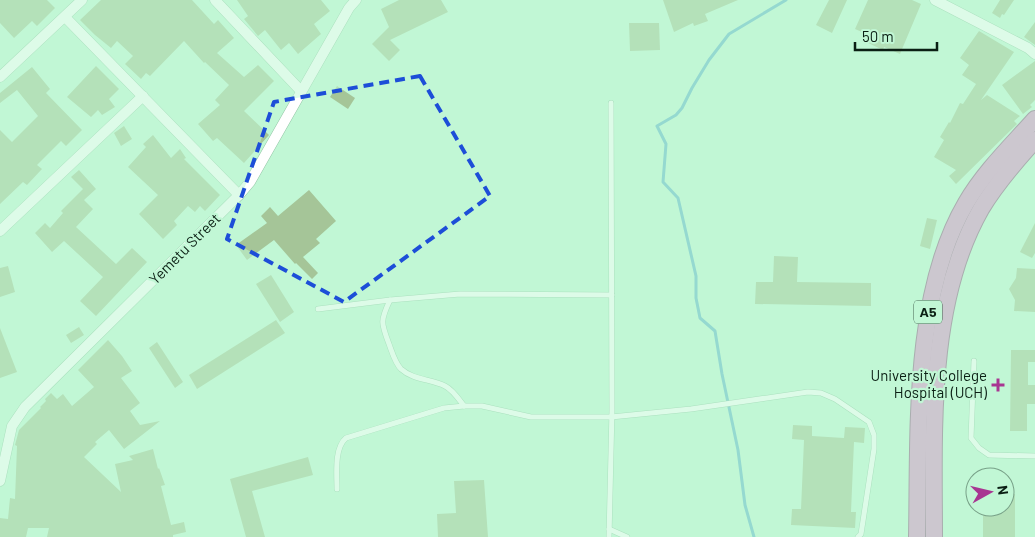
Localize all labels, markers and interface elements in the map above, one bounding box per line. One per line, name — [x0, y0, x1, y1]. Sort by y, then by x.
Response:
scale bar — [855, 20, 938, 52]
text: 50 m — [862, 27, 894, 45]
street label: Yemetu Street — [145, 209, 224, 288]
road number: A5 — [914, 300, 942, 324]
place label: University College Hospital (UCH) — [870, 366, 987, 401]
marker: University College Hospital (UCH) — [991, 378, 1005, 392]
north arrow — [965, 467, 1015, 517]
text: N — [994, 484, 1012, 496]

